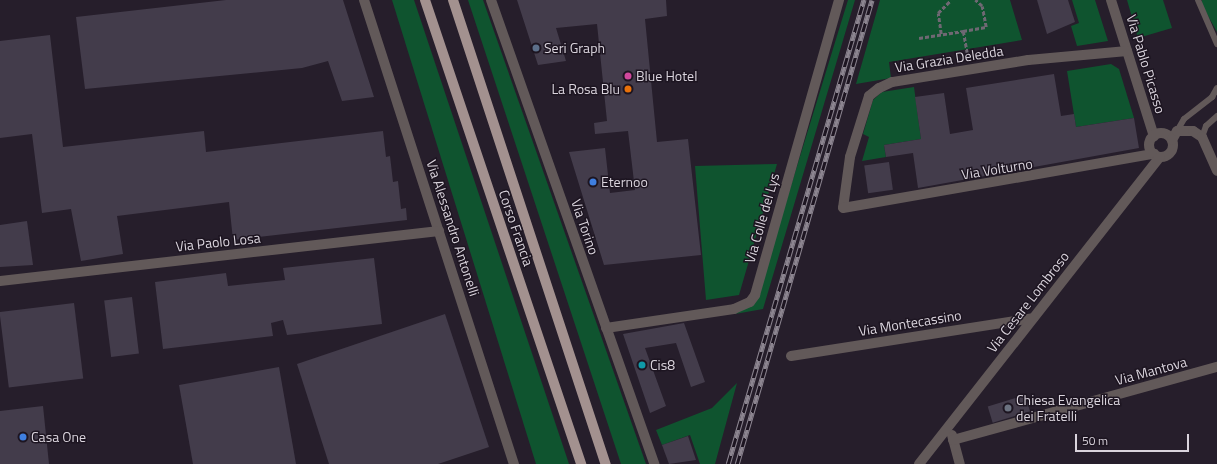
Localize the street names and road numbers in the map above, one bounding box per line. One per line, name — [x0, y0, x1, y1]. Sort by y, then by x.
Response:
street label: Via Pablo Picasso — [1123, 13, 1169, 115]
street label: Via Grazia Deledda — [894, 42, 1004, 76]
street label: Via Volturno — [960, 155, 1034, 183]
street label: Via Alessandro Antonelli — [423, 158, 483, 298]
street label: Via Colle del Lys — [741, 171, 783, 265]
street label: Corso Francia — [495, 188, 537, 268]
street label: Via Torino — [568, 197, 602, 257]
street label: Via Paolo Losa — [175, 229, 261, 255]
street label: Via Cesare Lombroso — [983, 248, 1073, 356]
street label: Via Montecassino — [857, 307, 963, 339]
street label: Via Mantova — [1113, 353, 1189, 389]

